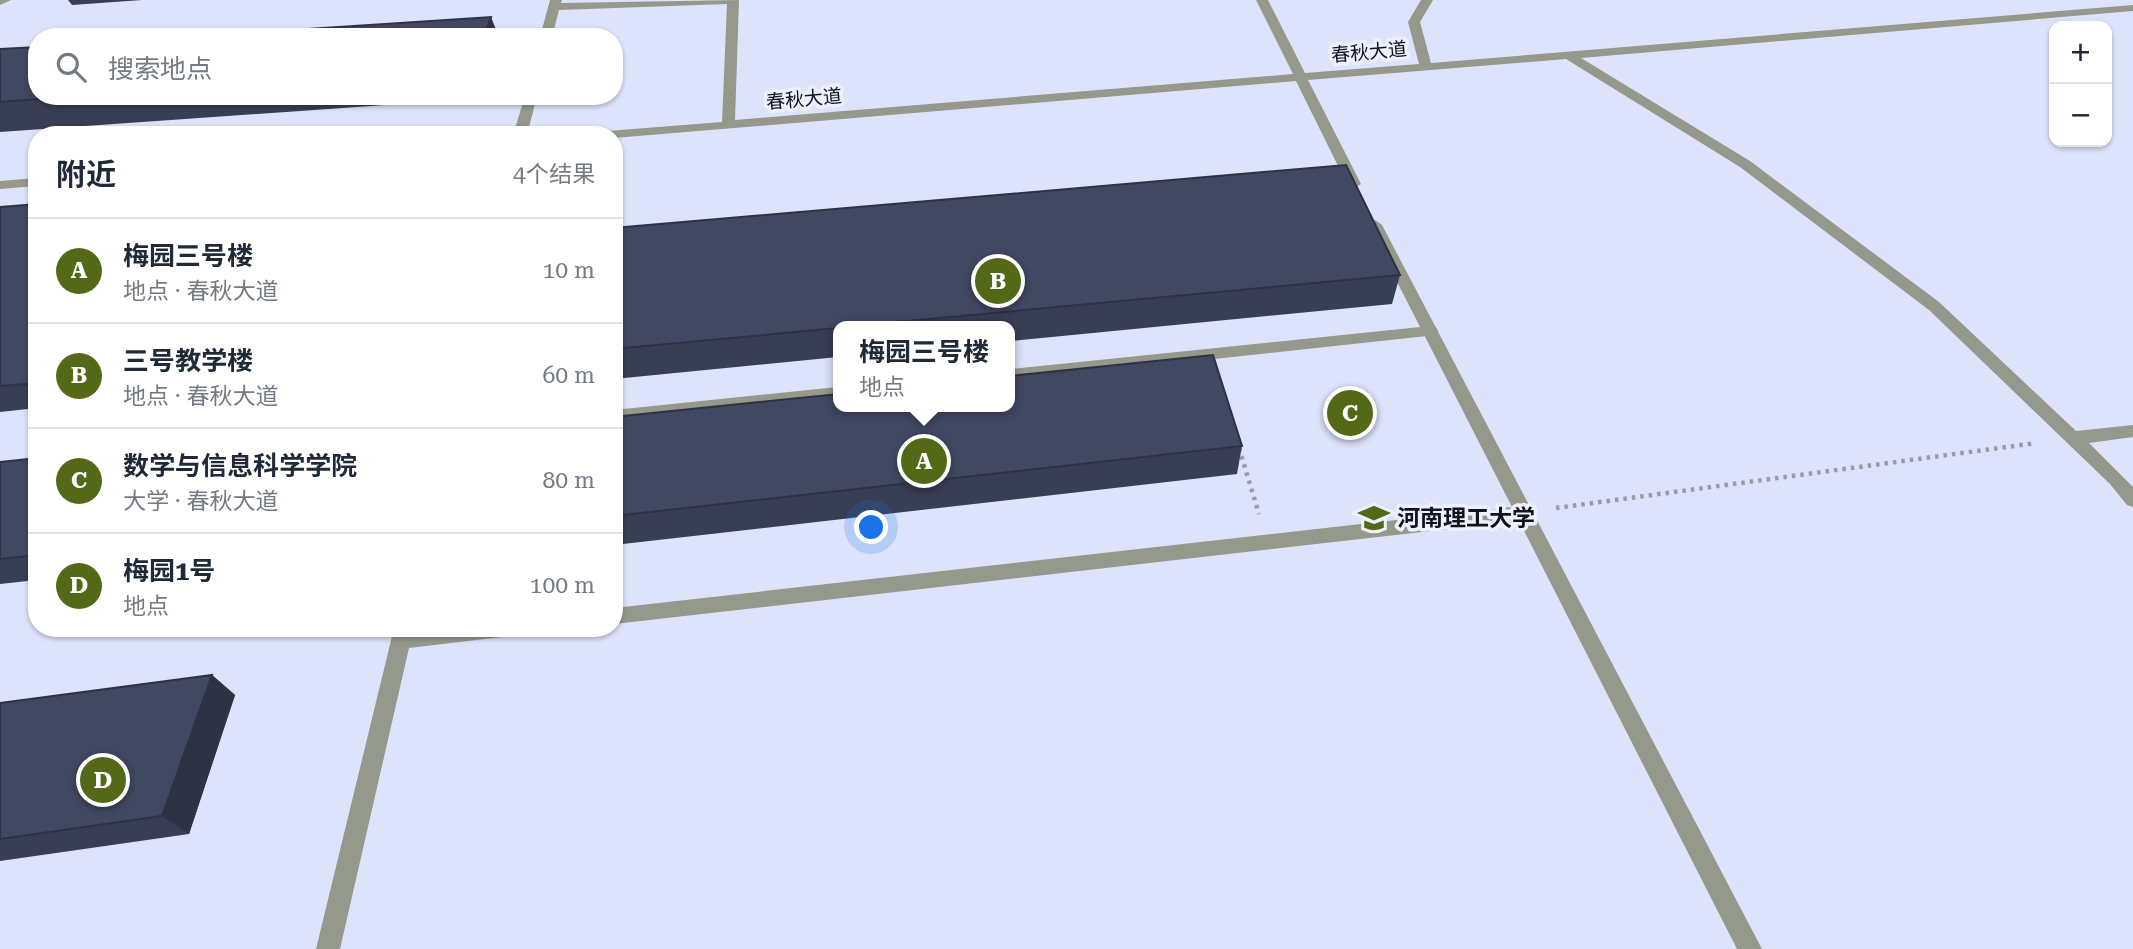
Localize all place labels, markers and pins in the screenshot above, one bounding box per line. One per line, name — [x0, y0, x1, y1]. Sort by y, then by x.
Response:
pin: B — [975, 255, 1021, 307]
pin: C — [1327, 387, 1373, 439]
pin: A — [901, 435, 947, 487]
school or university icon: 河南理工大学 — [1357, 501, 1391, 535]
place label: 河南理工大学 — [1397, 505, 1535, 532]
pin: D — [80, 754, 126, 806]

